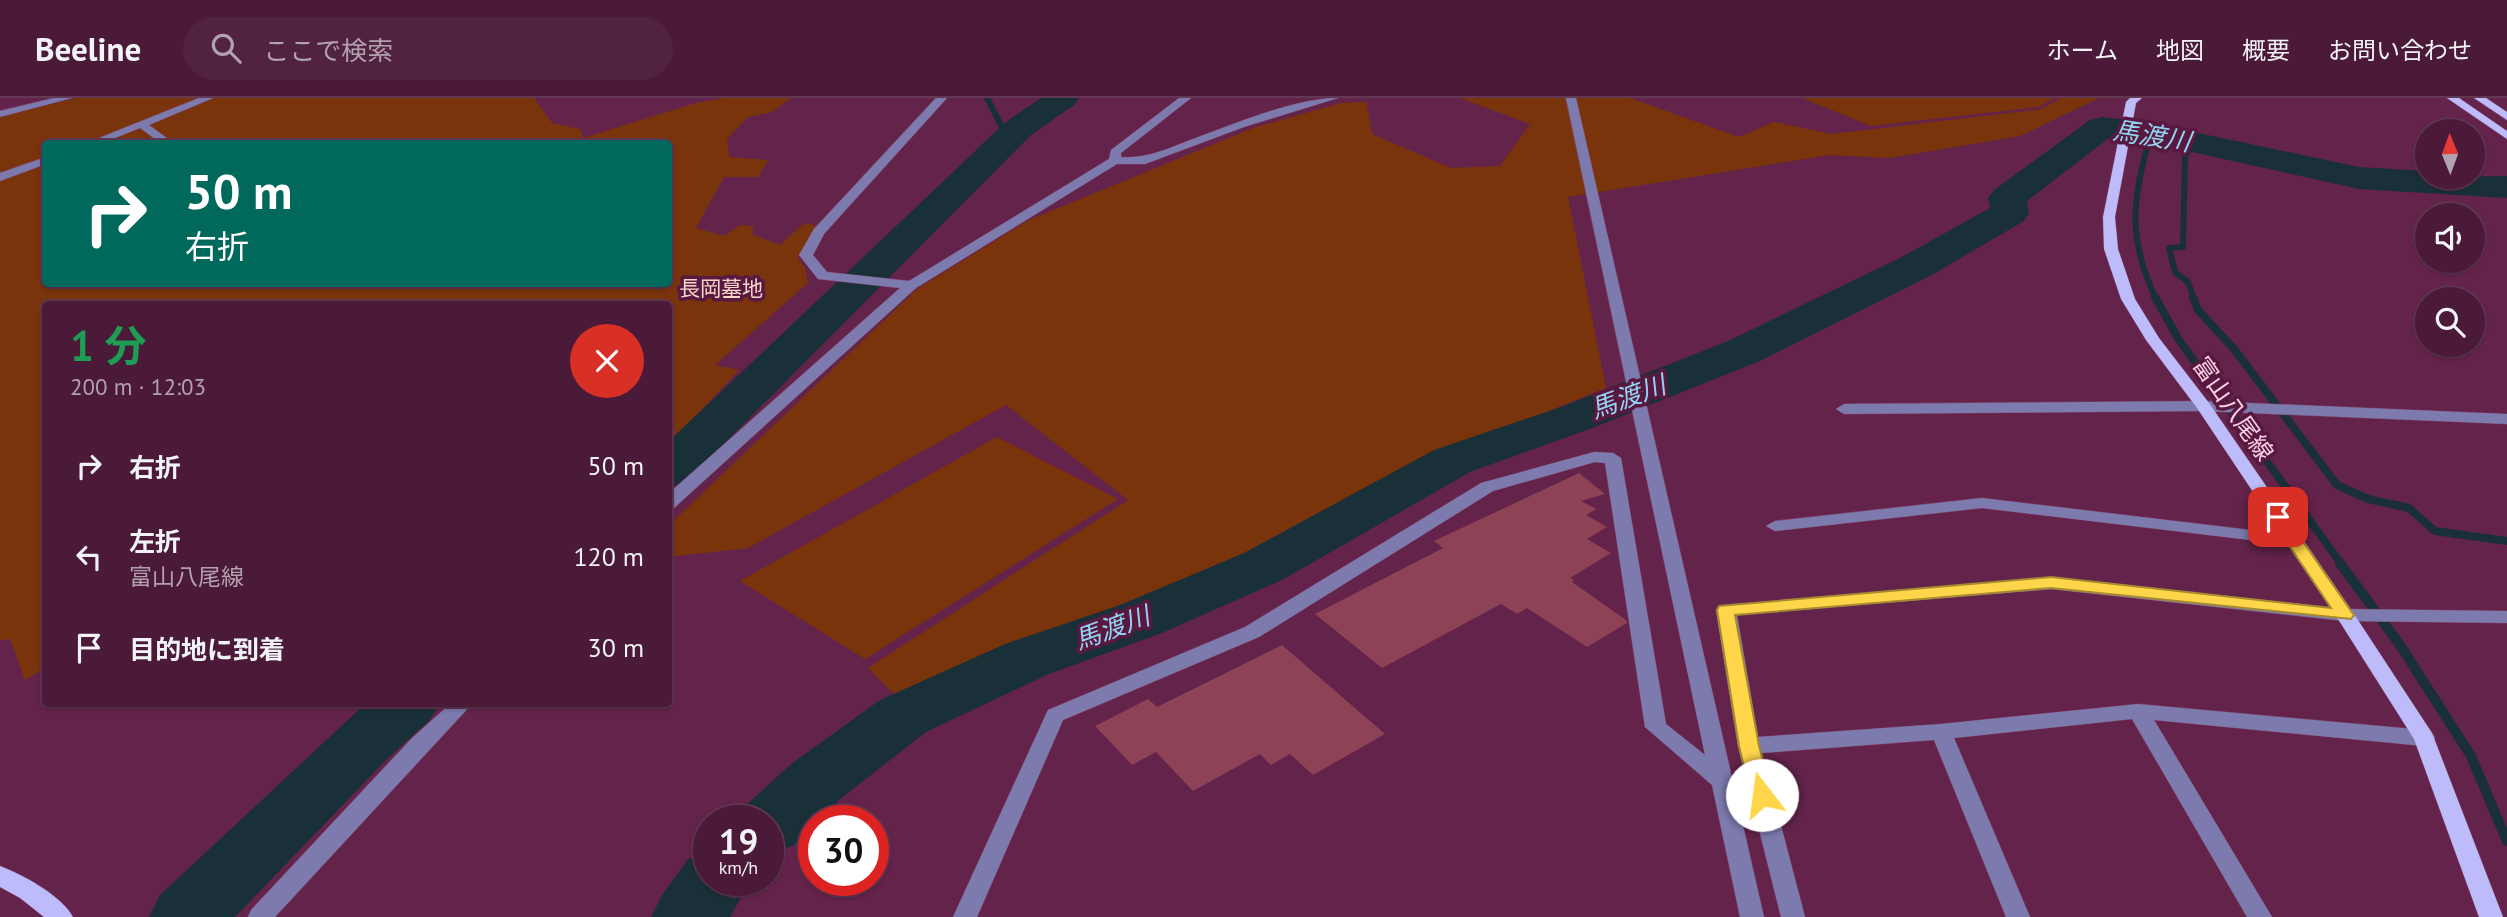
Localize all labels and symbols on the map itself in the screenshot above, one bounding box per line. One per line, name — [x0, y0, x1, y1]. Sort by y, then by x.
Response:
water label: 馬渡川 — [2111, 113, 2196, 158]
north arrow — [2415, 119, 2485, 189]
park label: 長岡墓地 — [679, 275, 763, 302]
street label: 富山八尾線 — [2186, 351, 2281, 467]
water label: 馬渡川 — [1586, 367, 1673, 425]
pin — [2248, 487, 2308, 547]
water label: 馬渡川 — [1070, 598, 1157, 656]
position arrow — [1725, 758, 1799, 832]
speed limit sign: 30 — [798, 805, 889, 896]

